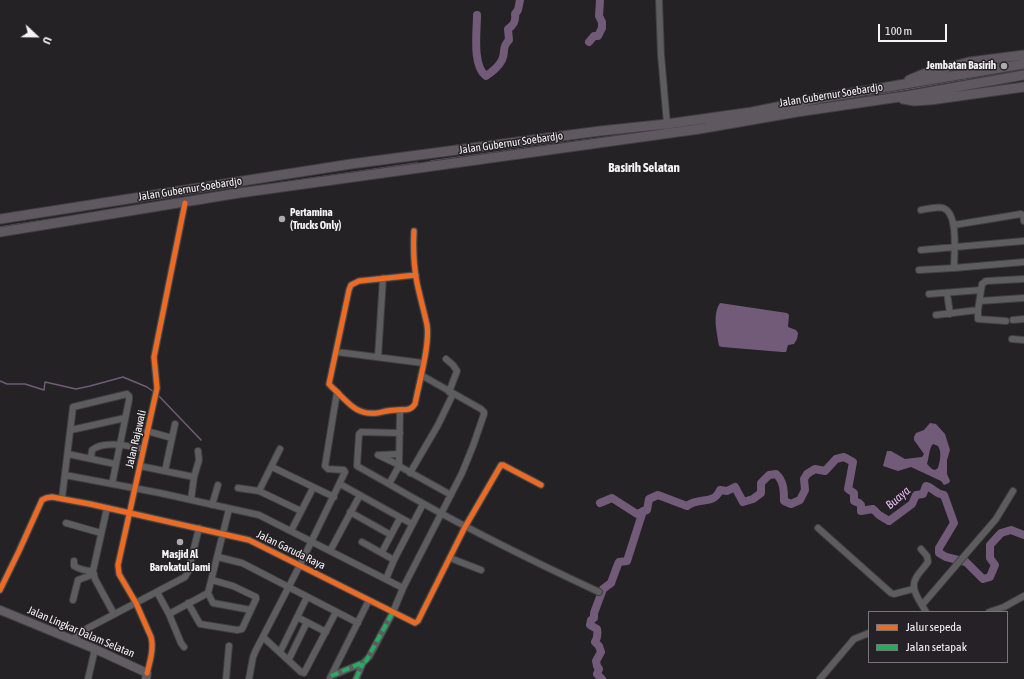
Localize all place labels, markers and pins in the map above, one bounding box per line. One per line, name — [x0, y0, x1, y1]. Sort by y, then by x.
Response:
place label: Jembatan Basirih — [926, 59, 996, 73]
marker: Jembatan Basirih — [999, 61, 1009, 71]
place label: Pertamina (Trucks Only) — [290, 206, 341, 232]
marker: Pertamina (Trucks Only) — [277, 214, 287, 224]
marker: Masjid Al Barokatul Jami — [175, 537, 185, 547]
place label: Masjid Al Barokatul Jami — [150, 548, 210, 574]

